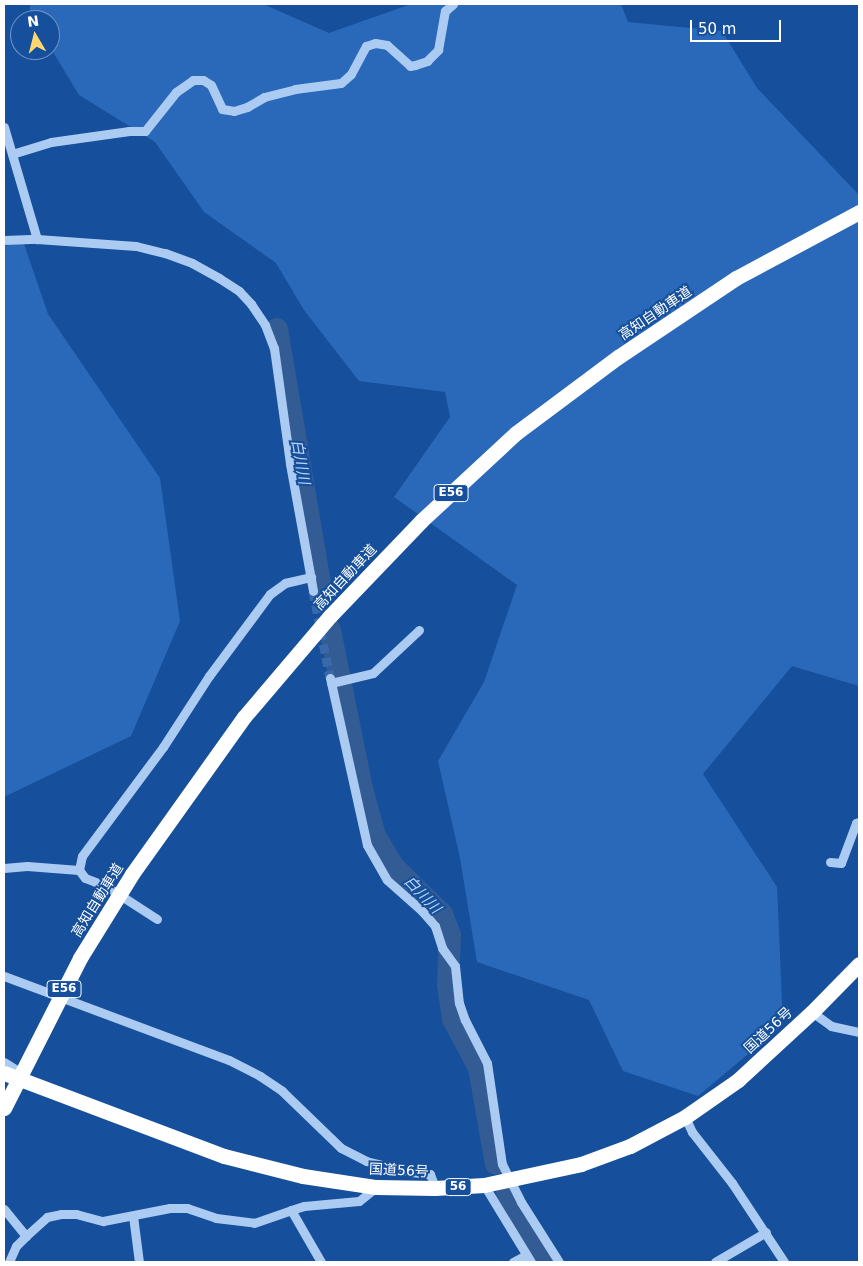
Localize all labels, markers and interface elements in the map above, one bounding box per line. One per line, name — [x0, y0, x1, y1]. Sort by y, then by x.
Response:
north arrow — [10, 10, 60, 60]
scale bar — [693, 10, 784, 42]
text: N — [26, 12, 40, 30]
text: 50 m — [698, 20, 736, 38]
street label: 高知自動車道 — [615, 283, 695, 343]
water label: 白川川 — [287, 438, 313, 486]
road number: E56 — [434, 483, 468, 502]
street label: 高知自動車道 — [310, 541, 380, 613]
street label: 高知自動車道 — [68, 860, 126, 940]
water label: 白川川 — [400, 873, 444, 917]
road number: E56 — [46, 980, 82, 999]
street label: 国道56号 — [740, 1003, 796, 1057]
street label: 国道56号 — [369, 1160, 429, 1180]
road number: 56 — [444, 1178, 472, 1196]

